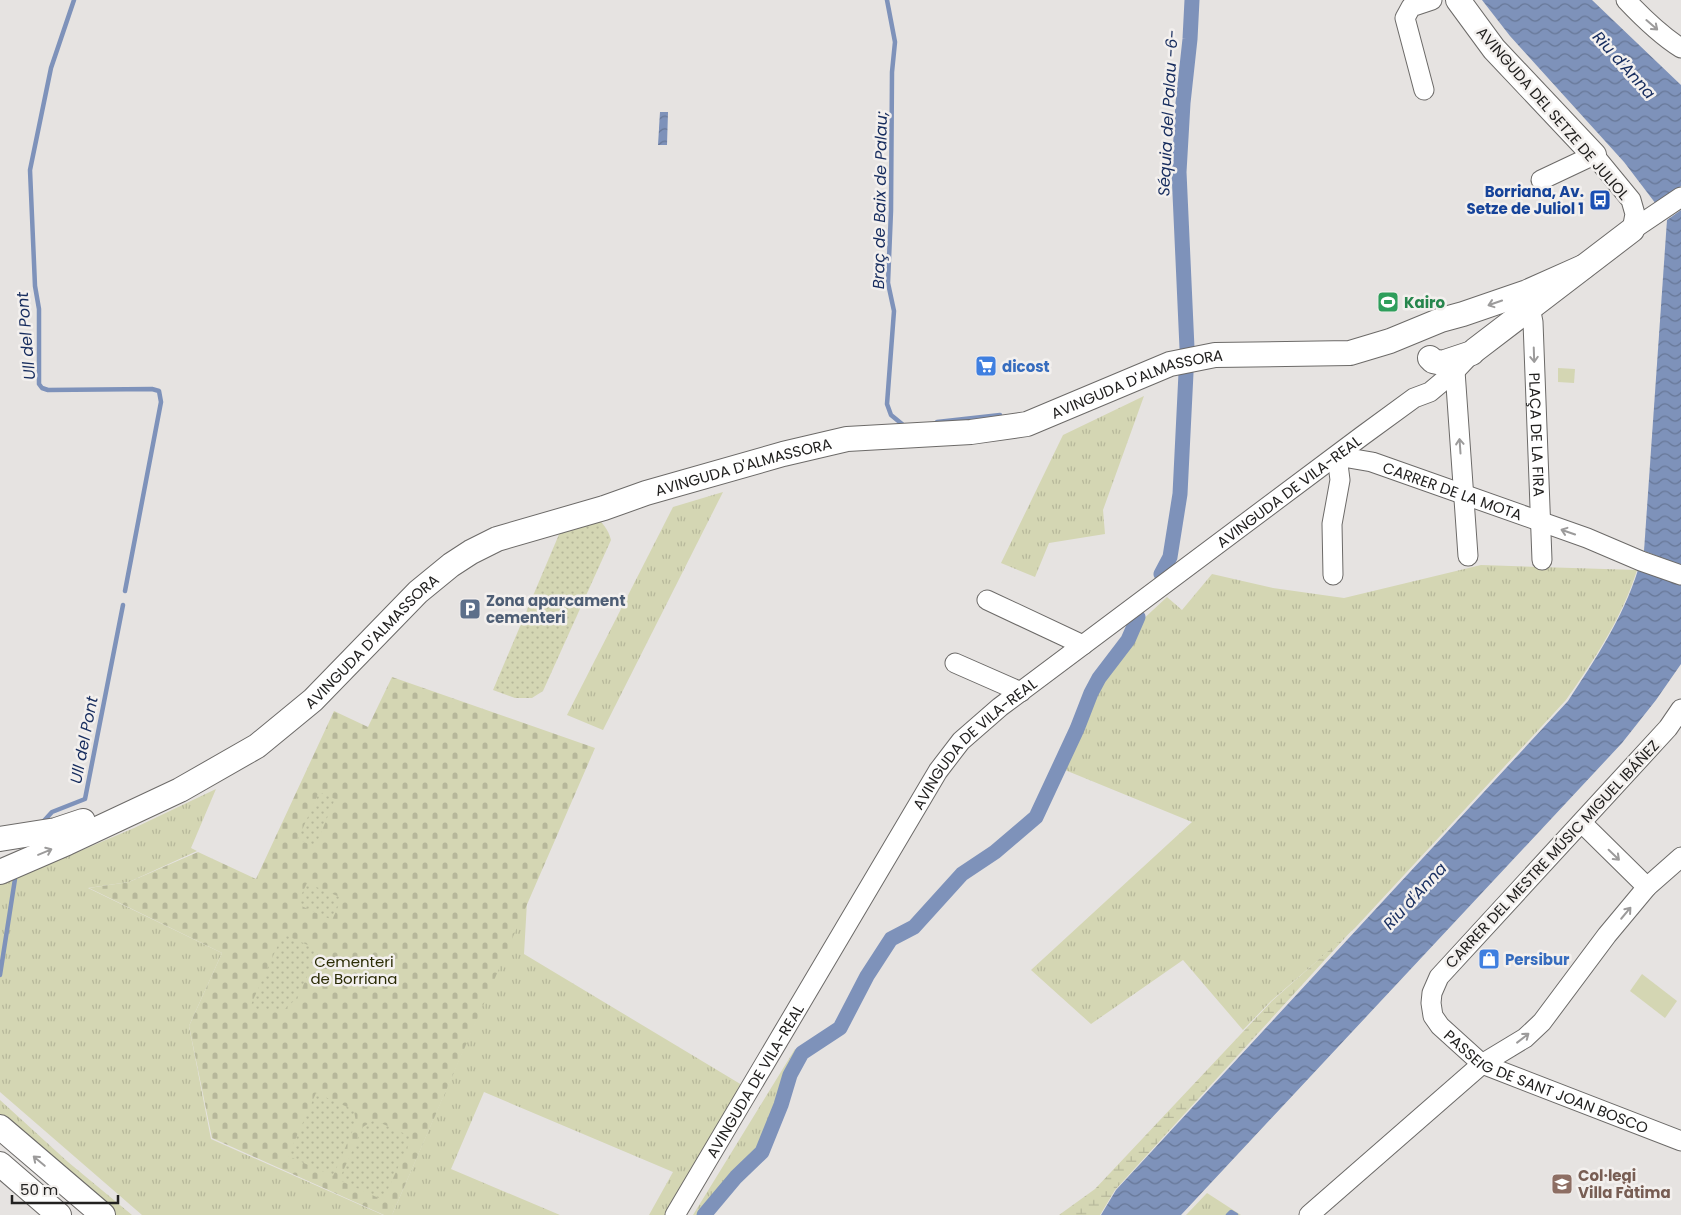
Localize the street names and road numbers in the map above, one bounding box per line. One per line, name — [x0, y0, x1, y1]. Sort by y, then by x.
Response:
street label: AVINGUDA DEL SETZE DE JULIOL — [1472, 22, 1634, 204]
street label: AVINGUDA D'ALMASSORA — [1048, 344, 1223, 423]
street label: PLAÇA DE LA FIRA — [1524, 372, 1550, 497]
street label: AVINGUDA DE VILA-REAL — [1212, 430, 1365, 552]
street label: AVINGUDA D'ALMASSORA — [652, 432, 834, 500]
street label: CARRER DE LA MOTA — [1380, 456, 1525, 525]
street label: AVINGUDA D'ALMASSORA — [300, 569, 443, 713]
street label: AVINGUDA DE VILA-REAL — [907, 672, 1041, 813]
street label: CARRER DEL MESTRE MÚSIC MIGUEL IBÁÑEZ — [1440, 735, 1664, 973]
street label: AVINGUDA DE VILA-REAL — [701, 999, 809, 1162]
street label: PASSEIG DE SANT JOAN BOSCO — [1440, 1024, 1652, 1138]

